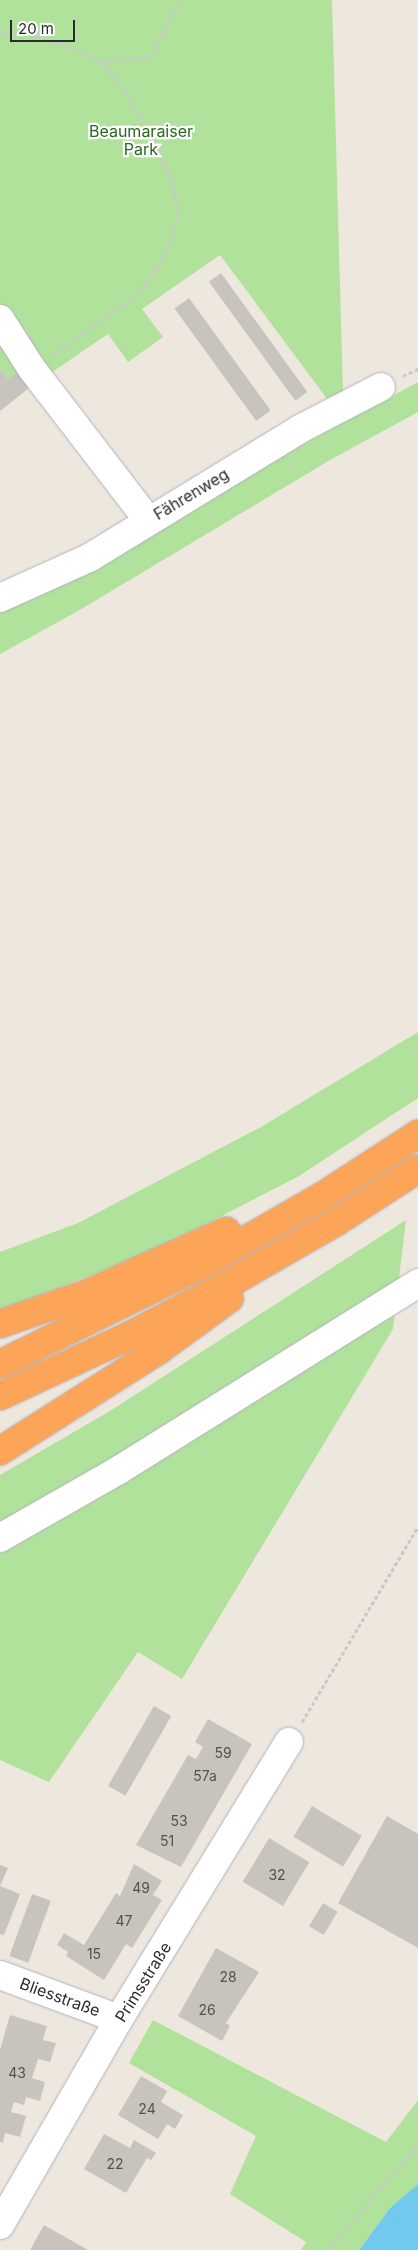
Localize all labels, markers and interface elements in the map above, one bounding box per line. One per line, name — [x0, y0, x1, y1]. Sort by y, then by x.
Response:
scale bar — [12, 10, 78, 42]
text: 20 m — [18, 19, 54, 38]
park label: Beaumaraiser Park — [89, 121, 193, 159]
street label: Fährenweg — [150, 464, 232, 524]
house number: 59 — [214, 1745, 232, 1761]
house number: 57a — [193, 1768, 217, 1784]
house number: 53 — [170, 1813, 188, 1829]
house number: 51 — [160, 1833, 174, 1849]
house number: 32 — [268, 1867, 286, 1883]
house number: 49 — [132, 1880, 150, 1896]
house number: 47 — [116, 1913, 132, 1929]
street label: Primsstraße — [111, 1938, 175, 2026]
house number: 15 — [87, 1946, 101, 1962]
house number: 28 — [219, 1969, 237, 1985]
street label: Bliesstraße — [17, 1974, 103, 2020]
house number: 26 — [198, 2002, 216, 2018]
house number: 43 — [8, 2065, 26, 2081]
house number: 24 — [138, 2101, 156, 2117]
house number: 22 — [106, 2156, 124, 2172]

